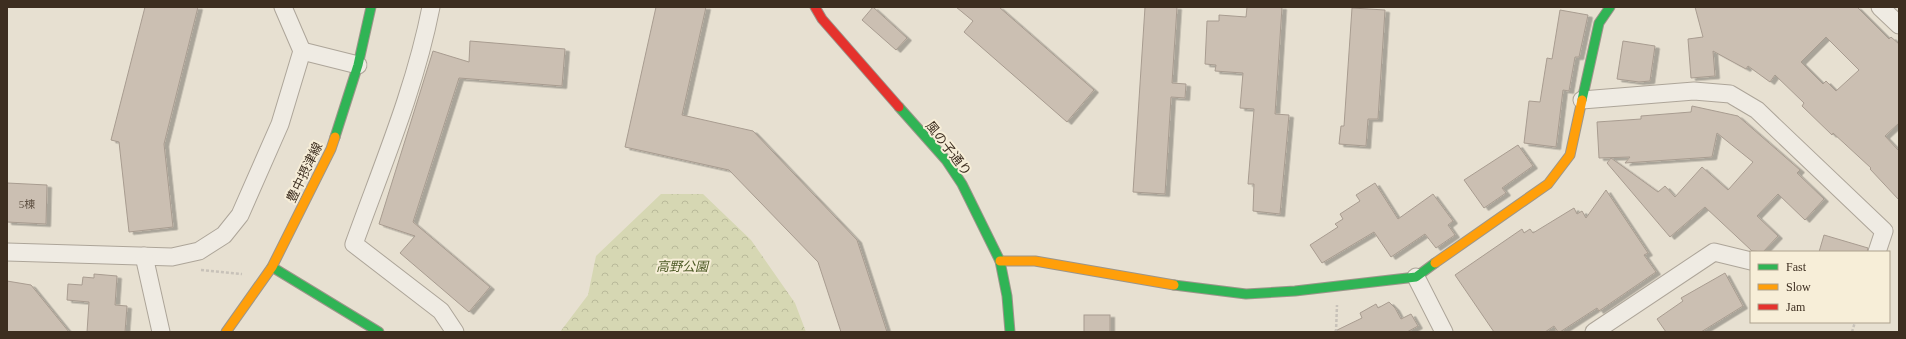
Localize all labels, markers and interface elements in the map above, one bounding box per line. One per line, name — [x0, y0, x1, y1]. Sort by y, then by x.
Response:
street label: 風の子通り — [923, 118, 975, 179]
street label: 豊中摂津線 — [283, 140, 325, 205]
house number: 5棟 — [19, 198, 35, 210]
legend — [1750, 251, 1890, 323]
park label: 高野公園 — [656, 259, 710, 274]
text: Fast — [1786, 260, 1807, 274]
text: Slow — [1786, 280, 1811, 294]
text: Jam — [1786, 300, 1806, 314]

